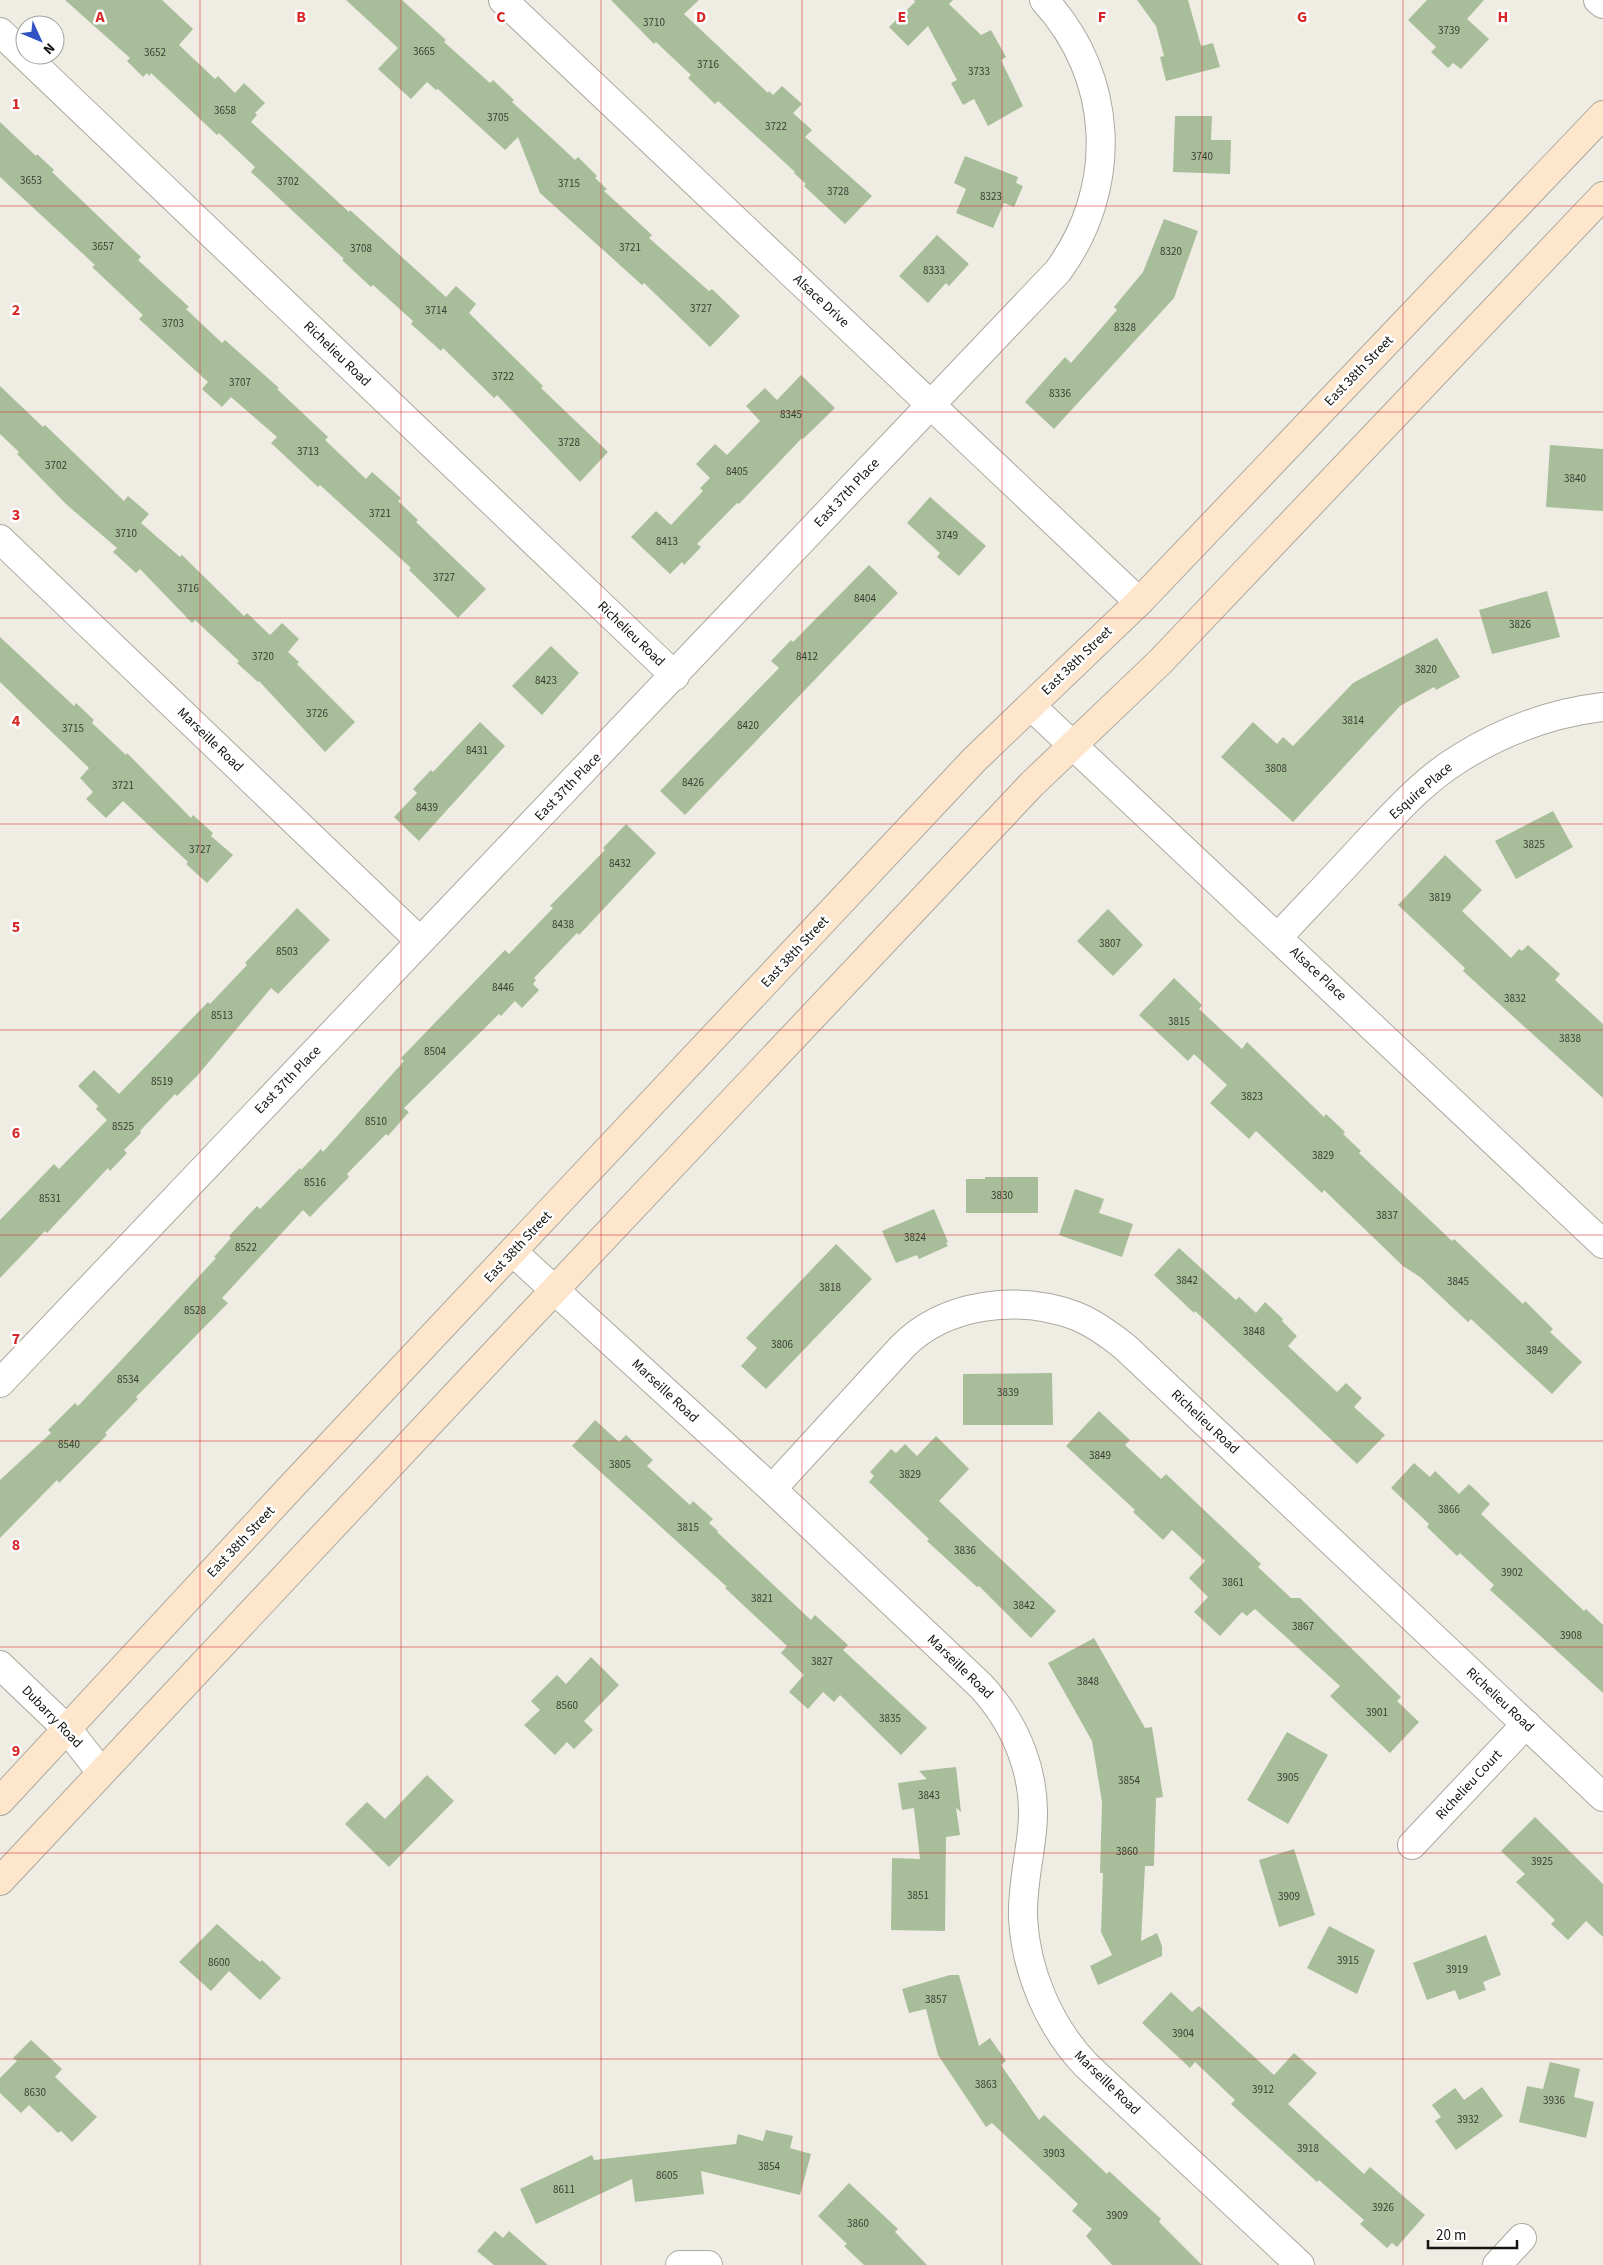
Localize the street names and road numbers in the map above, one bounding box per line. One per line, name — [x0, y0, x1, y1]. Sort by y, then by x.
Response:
street label: Alsace Drive — [788, 270, 854, 332]
street label: Richelieu Road — [299, 317, 375, 391]
street label: East 38th Street — [1320, 331, 1398, 411]
street label: East 37th Place — [810, 454, 884, 532]
street label: Richelieu Road — [593, 597, 669, 671]
street label: East 38th Street — [1037, 622, 1117, 700]
street label: Marseille Road — [172, 703, 248, 777]
street label: East 37th Place — [530, 748, 606, 826]
street label: Esquire Place — [1385, 758, 1457, 824]
street label: East 38th Street — [756, 911, 834, 992]
street label: Alsace Place — [1285, 942, 1351, 1006]
street label: East 37th Place — [250, 1041, 326, 1119]
street label: East 38th Street — [479, 1206, 557, 1287]
street label: Marseille Road — [627, 1355, 703, 1427]
street label: Richelieu Road — [1166, 1385, 1244, 1459]
street label: East 38th Street — [202, 1501, 280, 1582]
street label: Marseille Road — [922, 1630, 998, 1704]
street label: Richelieu Road — [1461, 1663, 1539, 1737]
street label: Dubarry Road — [17, 1681, 87, 1753]
street label: Richelieu Court — [1431, 1745, 1507, 1825]
street label: Marseille Road — [1069, 2046, 1145, 2120]

